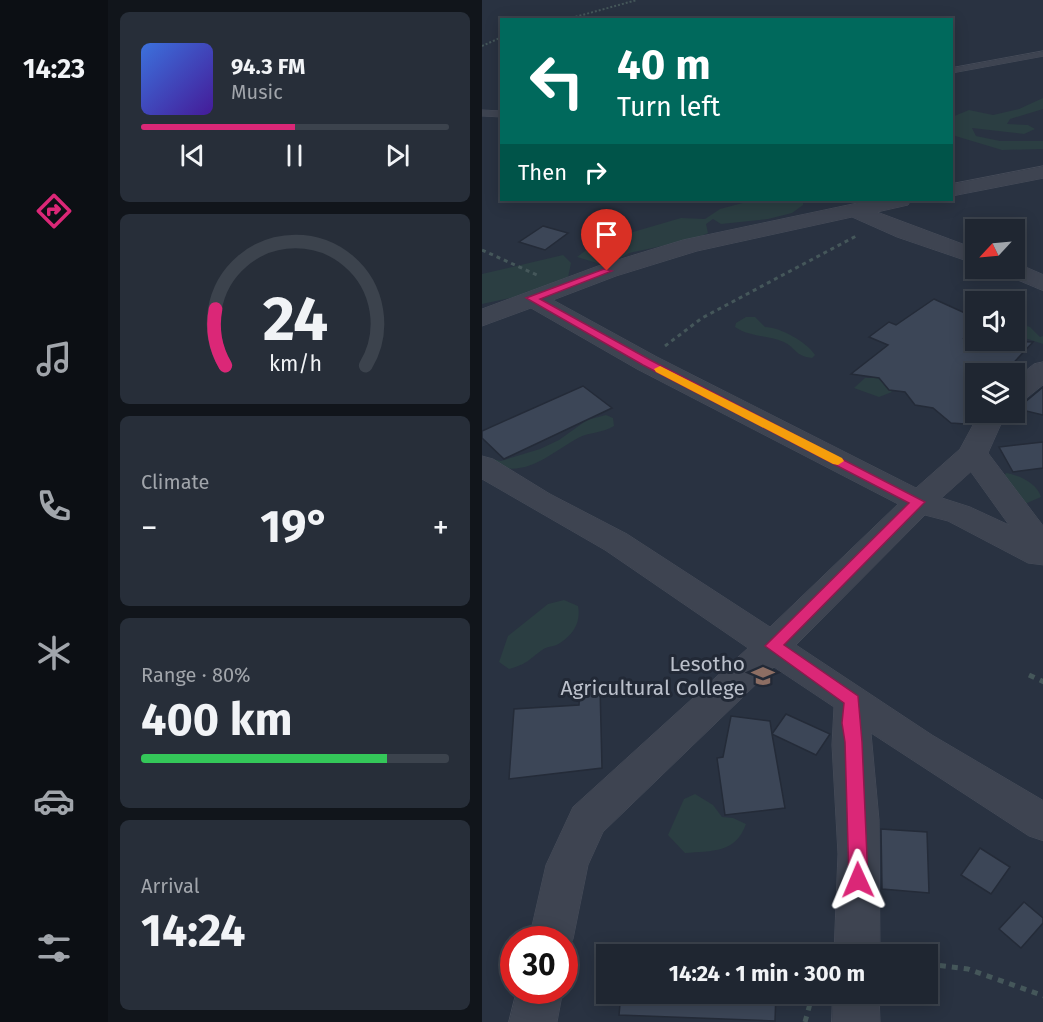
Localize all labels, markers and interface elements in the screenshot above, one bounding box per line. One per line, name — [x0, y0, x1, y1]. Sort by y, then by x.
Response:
text: 40 m — [617, 40, 711, 90]
icon: left — [518, 42, 596, 120]
text: 14:23 — [23, 53, 85, 85]
text: 94.3 FM — [231, 53, 305, 80]
text: Music — [231, 80, 283, 104]
text: Turn left — [617, 91, 720, 123]
icon: previous — [176, 139, 209, 172]
icon: pause — [278, 139, 311, 172]
icon: next — [381, 139, 414, 172]
icon: right — [579, 156, 612, 189]
text: Then — [518, 159, 567, 186]
icon: directions — [33, 190, 75, 232]
pin — [581, 209, 632, 271]
icon: arrive — [590, 218, 623, 251]
north arrow — [965, 219, 1025, 279]
map controls — [965, 219, 1025, 423]
text: 24 — [262, 282, 328, 357]
button: sound — [965, 291, 1025, 351]
icon: music — [33, 338, 75, 380]
text: km/h — [268, 351, 322, 377]
button: layers — [965, 363, 1025, 423]
text: Climate — [141, 470, 209, 494]
icon: phone — [33, 485, 75, 527]
text: 19° — [260, 500, 330, 554]
text: − — [141, 508, 158, 548]
text: + — [433, 508, 449, 548]
icon: climate — [33, 632, 75, 674]
place label: Lesotho Agricultural College — [560, 651, 745, 701]
text: Range · 80% — [141, 663, 251, 687]
school or university icon: Lesotho Agricultural College — [750, 663, 776, 689]
text: 400 km — [141, 693, 293, 747]
icon: car — [33, 780, 75, 822]
position arrow — [826, 848, 890, 912]
text: Arrival — [141, 874, 200, 898]
text: 14:24 — [141, 904, 246, 958]
speed limit sign: 30 — [500, 926, 578, 1004]
icon: filters — [33, 927, 75, 969]
text: 14:24 · 1 min · 300 m — [669, 960, 865, 987]

